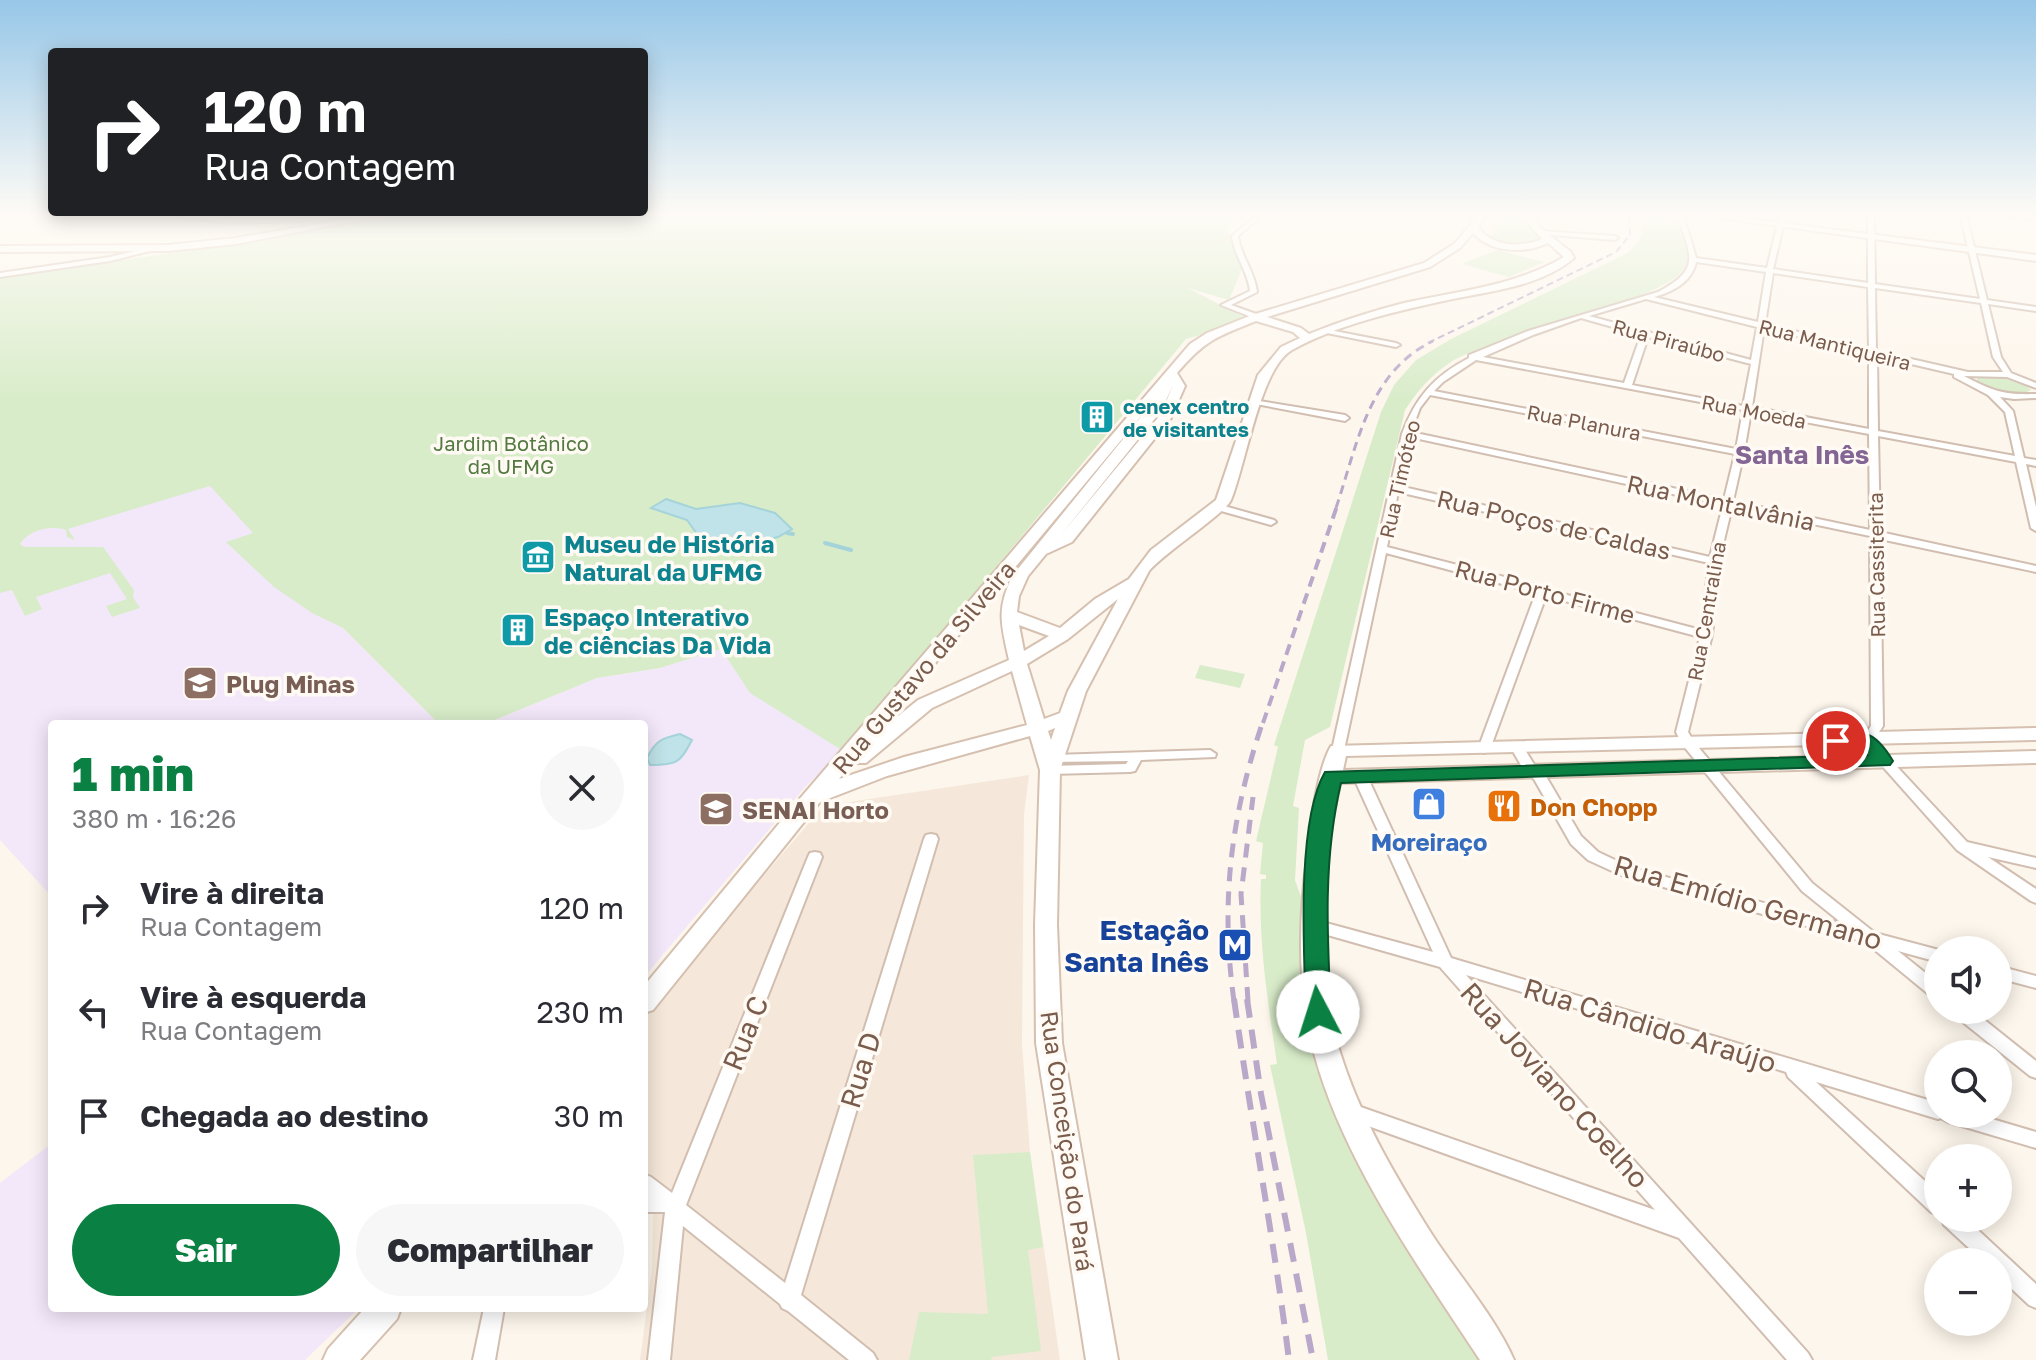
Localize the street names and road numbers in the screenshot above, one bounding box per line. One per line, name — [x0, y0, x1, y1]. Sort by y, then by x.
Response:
street label: Rua Piraúbo — [1610, 313, 1728, 367]
street label: Rua Mantiqueira — [1756, 314, 1914, 374]
street label: Rua Moeda — [1700, 389, 1808, 433]
street label: Rua Planura — [1525, 399, 1643, 445]
street label: Rua Timóteo — [1374, 418, 1424, 540]
street label: Rua Montalvânia — [1625, 468, 1817, 536]
street label: Rua Poços de Caldas — [1434, 483, 1674, 565]
street label: Rua Cassiterita — [1863, 492, 1889, 638]
street label: Rua Centralina — [1682, 539, 1730, 683]
street label: Rua Porto Firme — [1452, 553, 1638, 629]
street label: Rua Gustavo da Silveira — [825, 554, 1021, 780]
street label: Rua Emídio Germano — [1610, 848, 1886, 956]
street label: Rua Cândido Araújo — [1520, 971, 1780, 1079]
street label: Rua Joviano Coelho — [1454, 975, 1656, 1195]
street label: Rua C — [715, 991, 775, 1075]
street label: Rua Conceição do Pará — [1035, 1009, 1101, 1273]
street label: Rua D — [833, 1028, 887, 1112]

